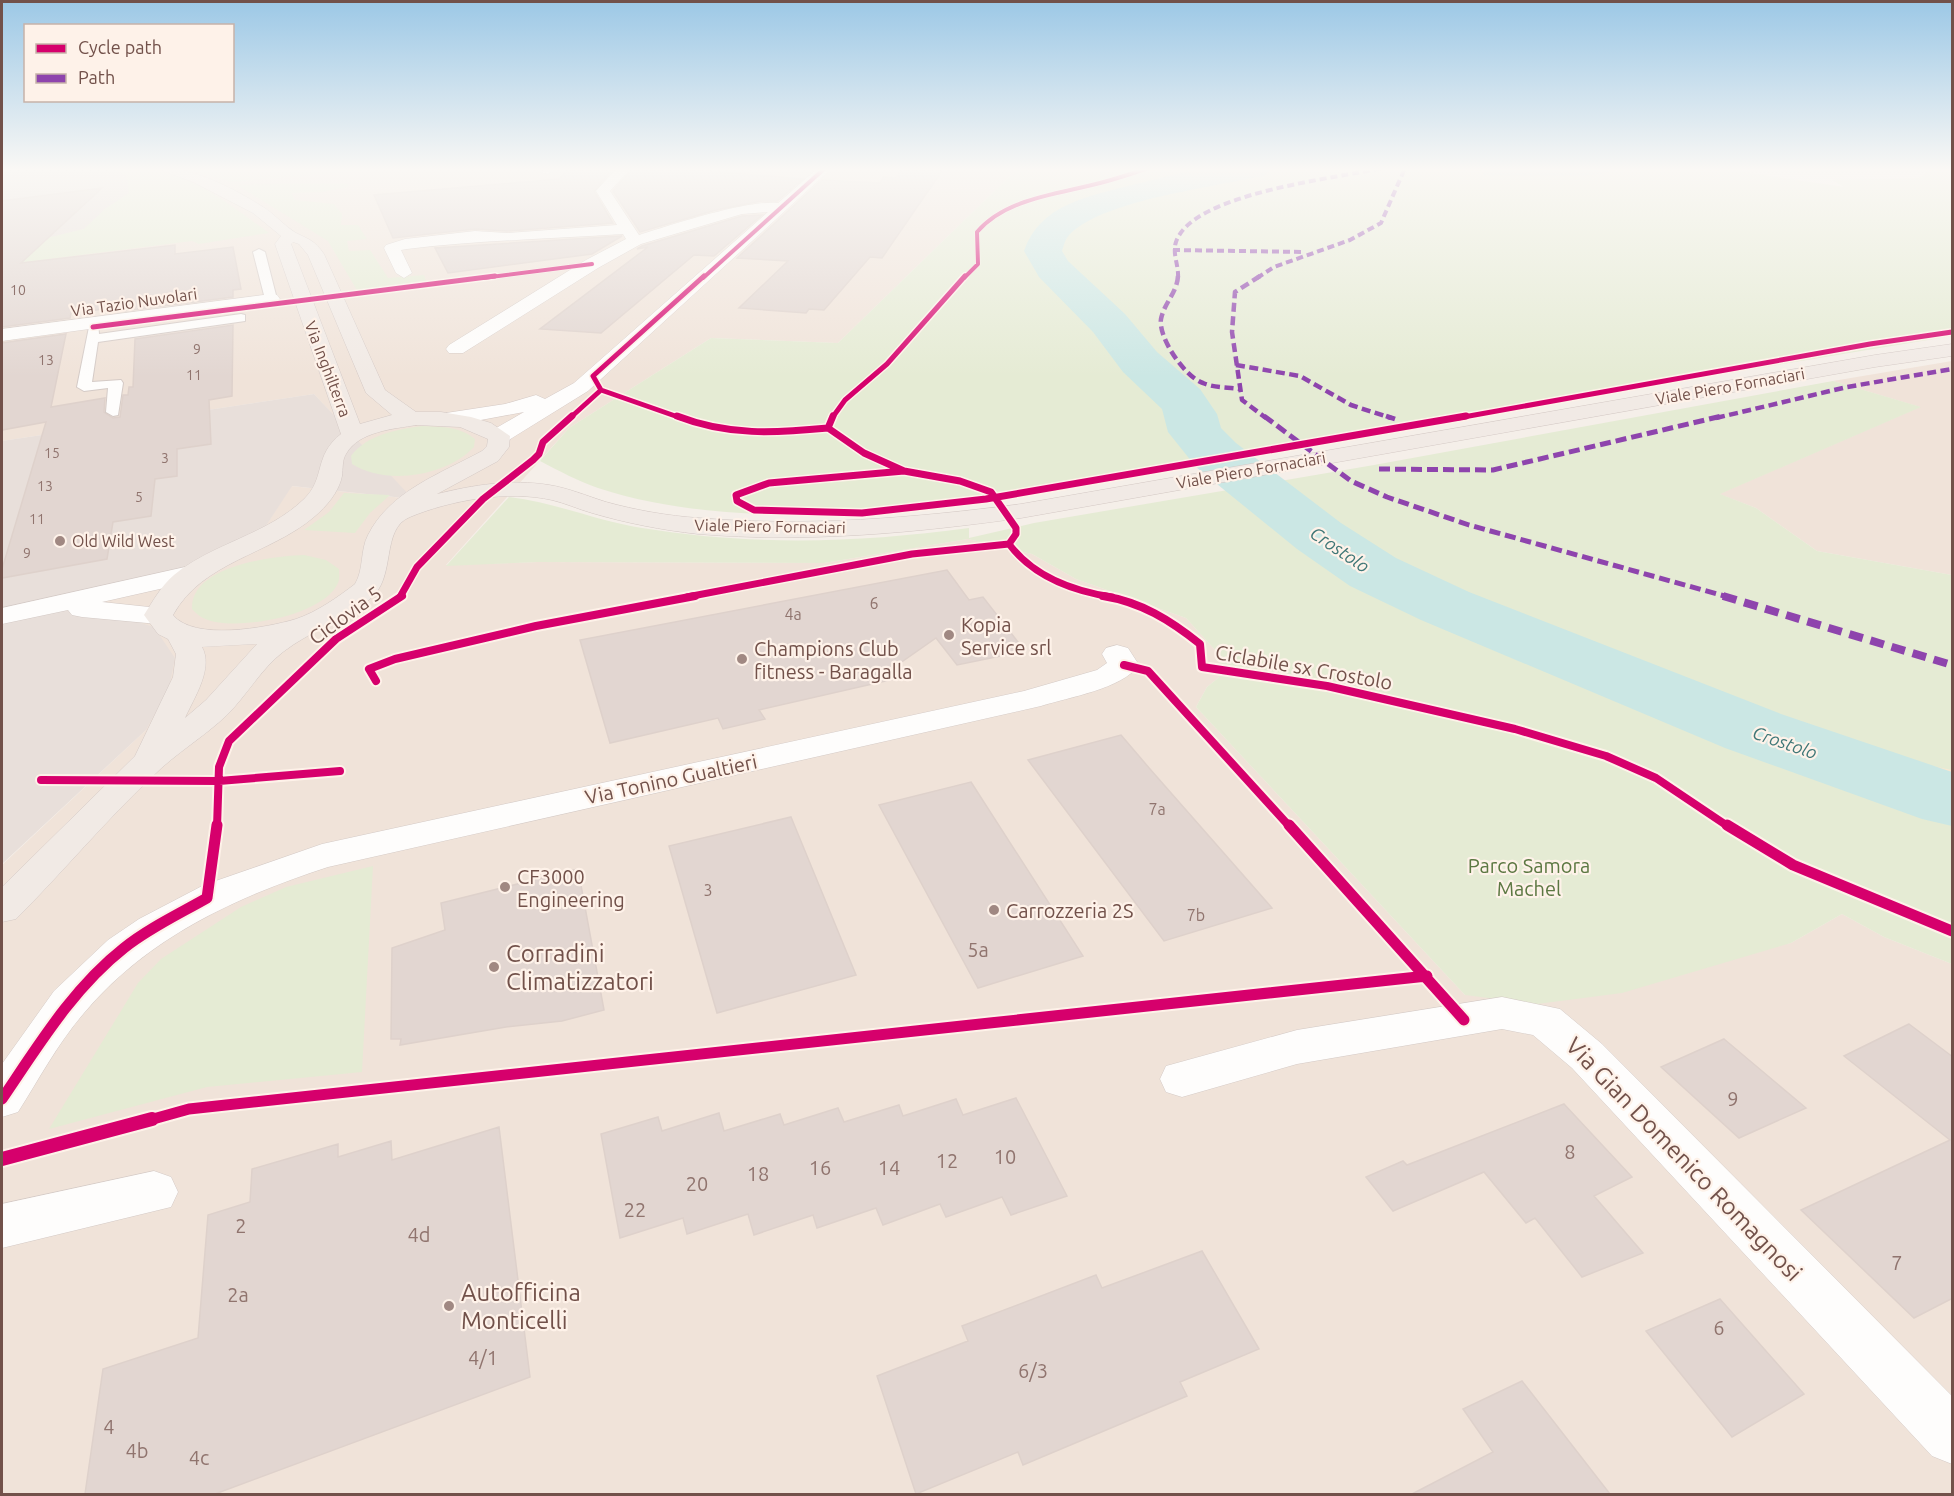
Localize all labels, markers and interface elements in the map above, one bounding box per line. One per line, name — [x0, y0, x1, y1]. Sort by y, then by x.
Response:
legend — [24, 24, 234, 102]
text: Cycle path — [78, 37, 162, 57]
text: Path — [78, 67, 115, 87]
house number: 10 — [10, 282, 26, 298]
street label: Via Tazio Nuvolari — [70, 284, 198, 320]
street label: Via Inghilterra — [301, 318, 355, 420]
house number: 9 — [193, 341, 201, 357]
house number: 13 — [38, 352, 54, 368]
street label: Viale Piero Fornaciari — [1654, 364, 1806, 408]
house number: 11 — [186, 367, 202, 383]
house number: 15 — [44, 445, 60, 461]
street label: Viale Piero Fornaciari — [1175, 448, 1327, 492]
house number: 3 — [161, 450, 169, 466]
house number: 13 — [37, 478, 53, 494]
house number: 5 — [135, 489, 143, 505]
house number: 11 — [29, 511, 45, 527]
street label: Viale Piero Fornaciari — [694, 516, 846, 536]
water label: Crostolo — [1307, 522, 1373, 576]
place label: Old Wild West — [72, 532, 175, 550]
marker: Old Wild West — [53, 534, 67, 548]
house number: 9 — [23, 545, 31, 561]
street label: Ciclovia 5 — [304, 581, 386, 649]
house number: 6 — [869, 594, 879, 612]
house number: 4a — [784, 605, 802, 623]
place label: Kopia Service srl — [961, 613, 1052, 659]
marker: Kopia Service srl — [942, 628, 956, 642]
place label: Champions Club fitness - Baragalla — [754, 637, 913, 683]
street label: Ciclabile sx Crostolo — [1214, 640, 1394, 694]
marker: Champions Club fitness - Baragalla — [735, 652, 749, 666]
water label: Crostolo — [1750, 722, 1820, 762]
street label: Via Tonino Gualtieri — [583, 750, 759, 808]
house number: 7a — [1148, 800, 1166, 818]
park label: Parco Samora Machel — [1468, 854, 1590, 900]
place label: CF3000 Engineering — [517, 865, 625, 911]
marker: CF3000 Engineering — [498, 880, 512, 894]
house number: 3 — [703, 881, 713, 899]
place label: Carrozzeria 2S — [1006, 899, 1134, 922]
marker: Carrozzeria 2S — [987, 903, 1001, 917]
house number: 7b — [1187, 906, 1205, 924]
house number: 5a — [967, 938, 989, 961]
place label: Corradini Climatizzatori — [506, 940, 654, 995]
marker: Corradini Climatizzatori — [487, 960, 501, 974]
street label: Via Gian Domenico Romagnosi — [1560, 1032, 1808, 1286]
house number: 9 — [1727, 1087, 1739, 1110]
house number: 8 — [1564, 1140, 1576, 1163]
house number: 10 — [994, 1145, 1016, 1168]
house number: 12 — [936, 1149, 958, 1172]
house number: 16 — [809, 1156, 831, 1179]
house number: 14 — [878, 1156, 900, 1179]
house number: 18 — [747, 1162, 769, 1185]
house number: 20 — [686, 1172, 708, 1195]
house number: 22 — [624, 1198, 646, 1221]
house number: 2 — [235, 1214, 247, 1237]
house number: 4d — [408, 1223, 430, 1246]
house number: 7 — [1891, 1251, 1903, 1274]
place label: Autofficina Monticelli — [461, 1279, 581, 1334]
house number: 2a — [227, 1283, 249, 1306]
marker: Autofficina Monticelli — [442, 1299, 456, 1313]
house number: 6 — [1713, 1316, 1725, 1339]
house number: 4/1 — [468, 1346, 498, 1369]
house number: 6/3 — [1018, 1359, 1048, 1382]
house number: 4 — [103, 1415, 115, 1438]
house number: 4b — [126, 1439, 148, 1462]
house number: 4c — [189, 1446, 209, 1469]

